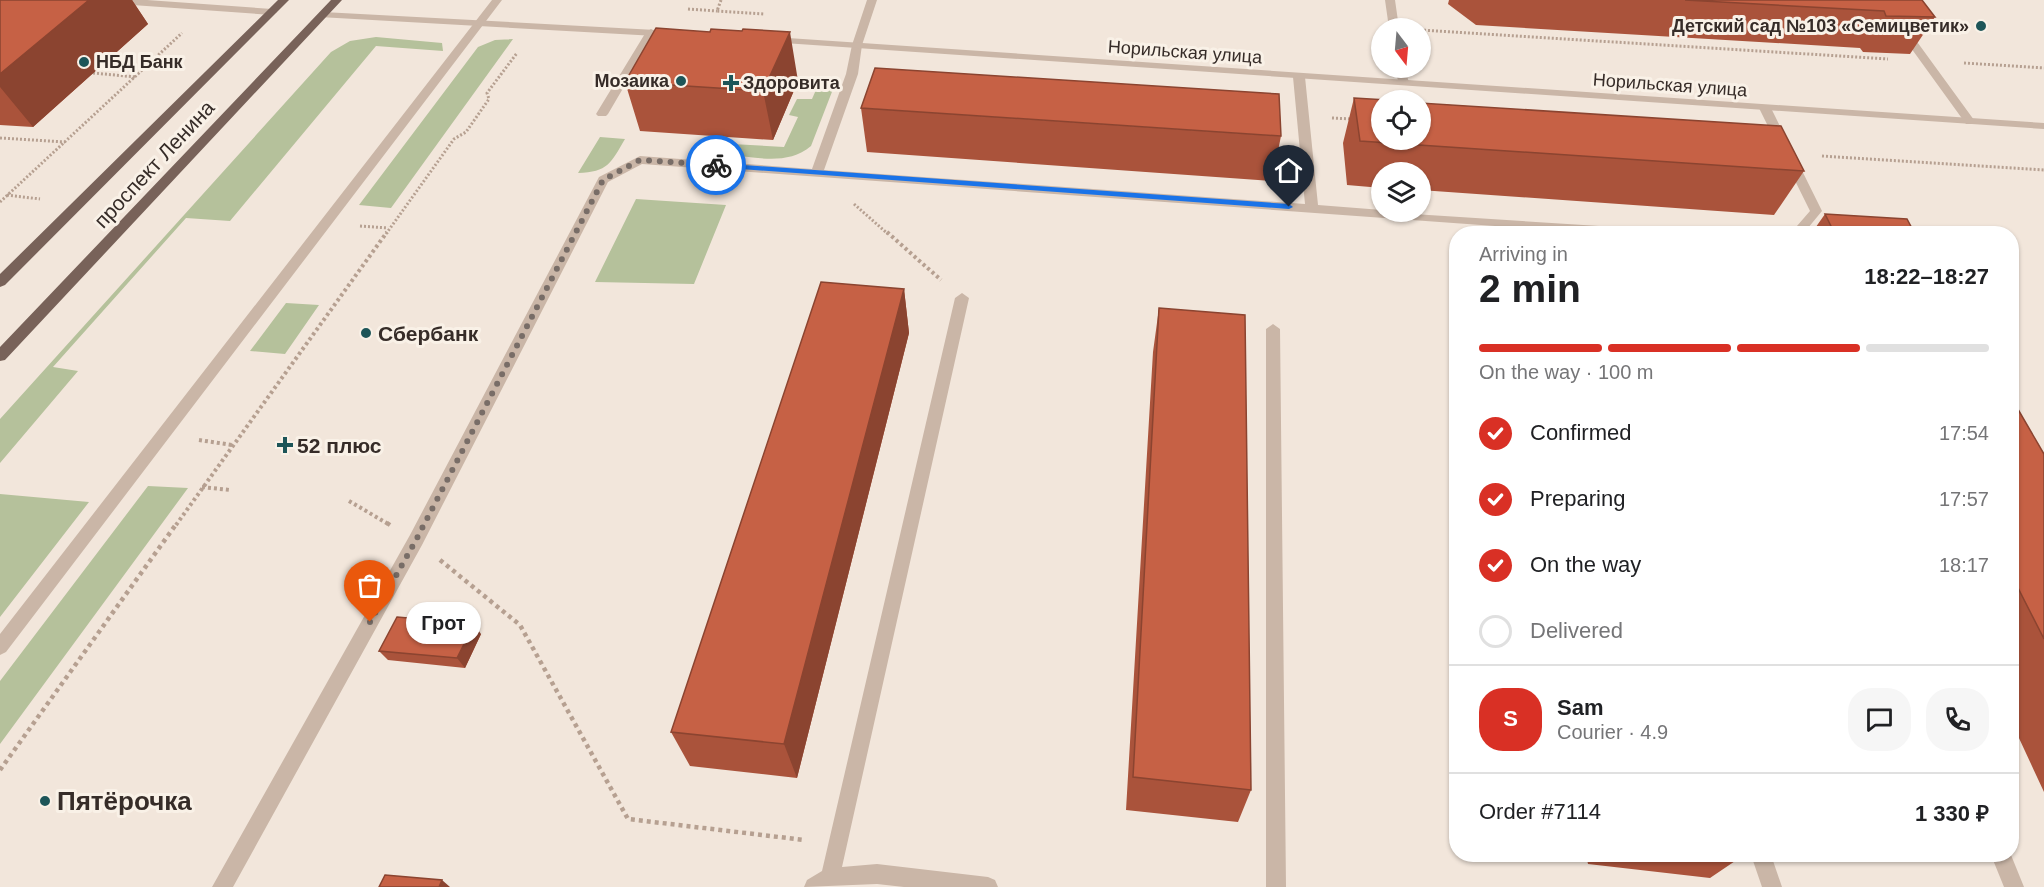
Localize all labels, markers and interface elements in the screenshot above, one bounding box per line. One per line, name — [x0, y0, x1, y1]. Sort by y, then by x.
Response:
place label: Детский сад №103 «Семицветик» — [1672, 16, 1969, 36]
north arrow — [1371, 18, 1431, 78]
map controls — [1371, 18, 1431, 222]
marker: Детский сад №103 «Семицветик» — [1974, 19, 1988, 33]
street label: Норильская улица — [1107, 37, 1264, 67]
place label: НБД Банк — [96, 52, 184, 72]
marker: НБД Банк — [77, 55, 91, 69]
street label: Норильская улица — [1592, 70, 1749, 100]
place label: Мозаика — [594, 71, 670, 91]
place label: Здоровита — [743, 73, 841, 93]
marker: Мозаика — [674, 74, 688, 88]
marker: Здоровита — [724, 76, 738, 90]
button: locate — [1371, 90, 1431, 150]
street label: проспект Ленина — [89, 96, 219, 232]
courier — [686, 135, 746, 195]
pin — [1263, 145, 1314, 207]
icon: bike — [700, 149, 733, 182]
icon: home — [1272, 154, 1305, 187]
button: layers — [1371, 162, 1431, 222]
text: Arriving in — [1479, 243, 1568, 265]
text: 18:22–18:27 — [1864, 264, 1989, 289]
text: 2 min — [1479, 267, 1581, 310]
place label: Сбербанк — [378, 322, 479, 345]
marker: Сбербанк — [359, 326, 373, 340]
text: On the way · 100 m — [1479, 361, 1654, 383]
icon: check — [1479, 417, 1512, 450]
text: Confirmed — [1530, 420, 1631, 445]
text: 17:54 — [1939, 422, 1989, 444]
place label: 52 плюс — [297, 434, 382, 457]
marker: 52 плюс — [278, 438, 292, 452]
icon: check — [1479, 483, 1512, 516]
text: Preparing — [1530, 486, 1625, 511]
text: 17:57 — [1939, 488, 1989, 510]
icon: check — [1479, 549, 1512, 582]
text: On the way — [1530, 552, 1641, 577]
text: 18:17 — [1939, 554, 1989, 576]
pin — [344, 560, 395, 622]
icon: bag — [353, 569, 386, 602]
callout: Грот — [406, 601, 481, 643]
text: Грот — [421, 612, 466, 634]
text: Delivered — [1530, 618, 1623, 643]
button: chat — [1848, 688, 1911, 751]
button: phone — [1926, 688, 1989, 751]
text: Sam — [1557, 695, 1603, 720]
text: S — [1503, 706, 1518, 731]
text: Courier · 4.9 — [1557, 721, 1668, 743]
place label: Пятёрочка — [57, 786, 192, 816]
marker: Пятёрочка — [38, 794, 52, 808]
text: Order #7114 — [1479, 799, 1601, 824]
text: 1 330 ₽ — [1915, 801, 1989, 826]

